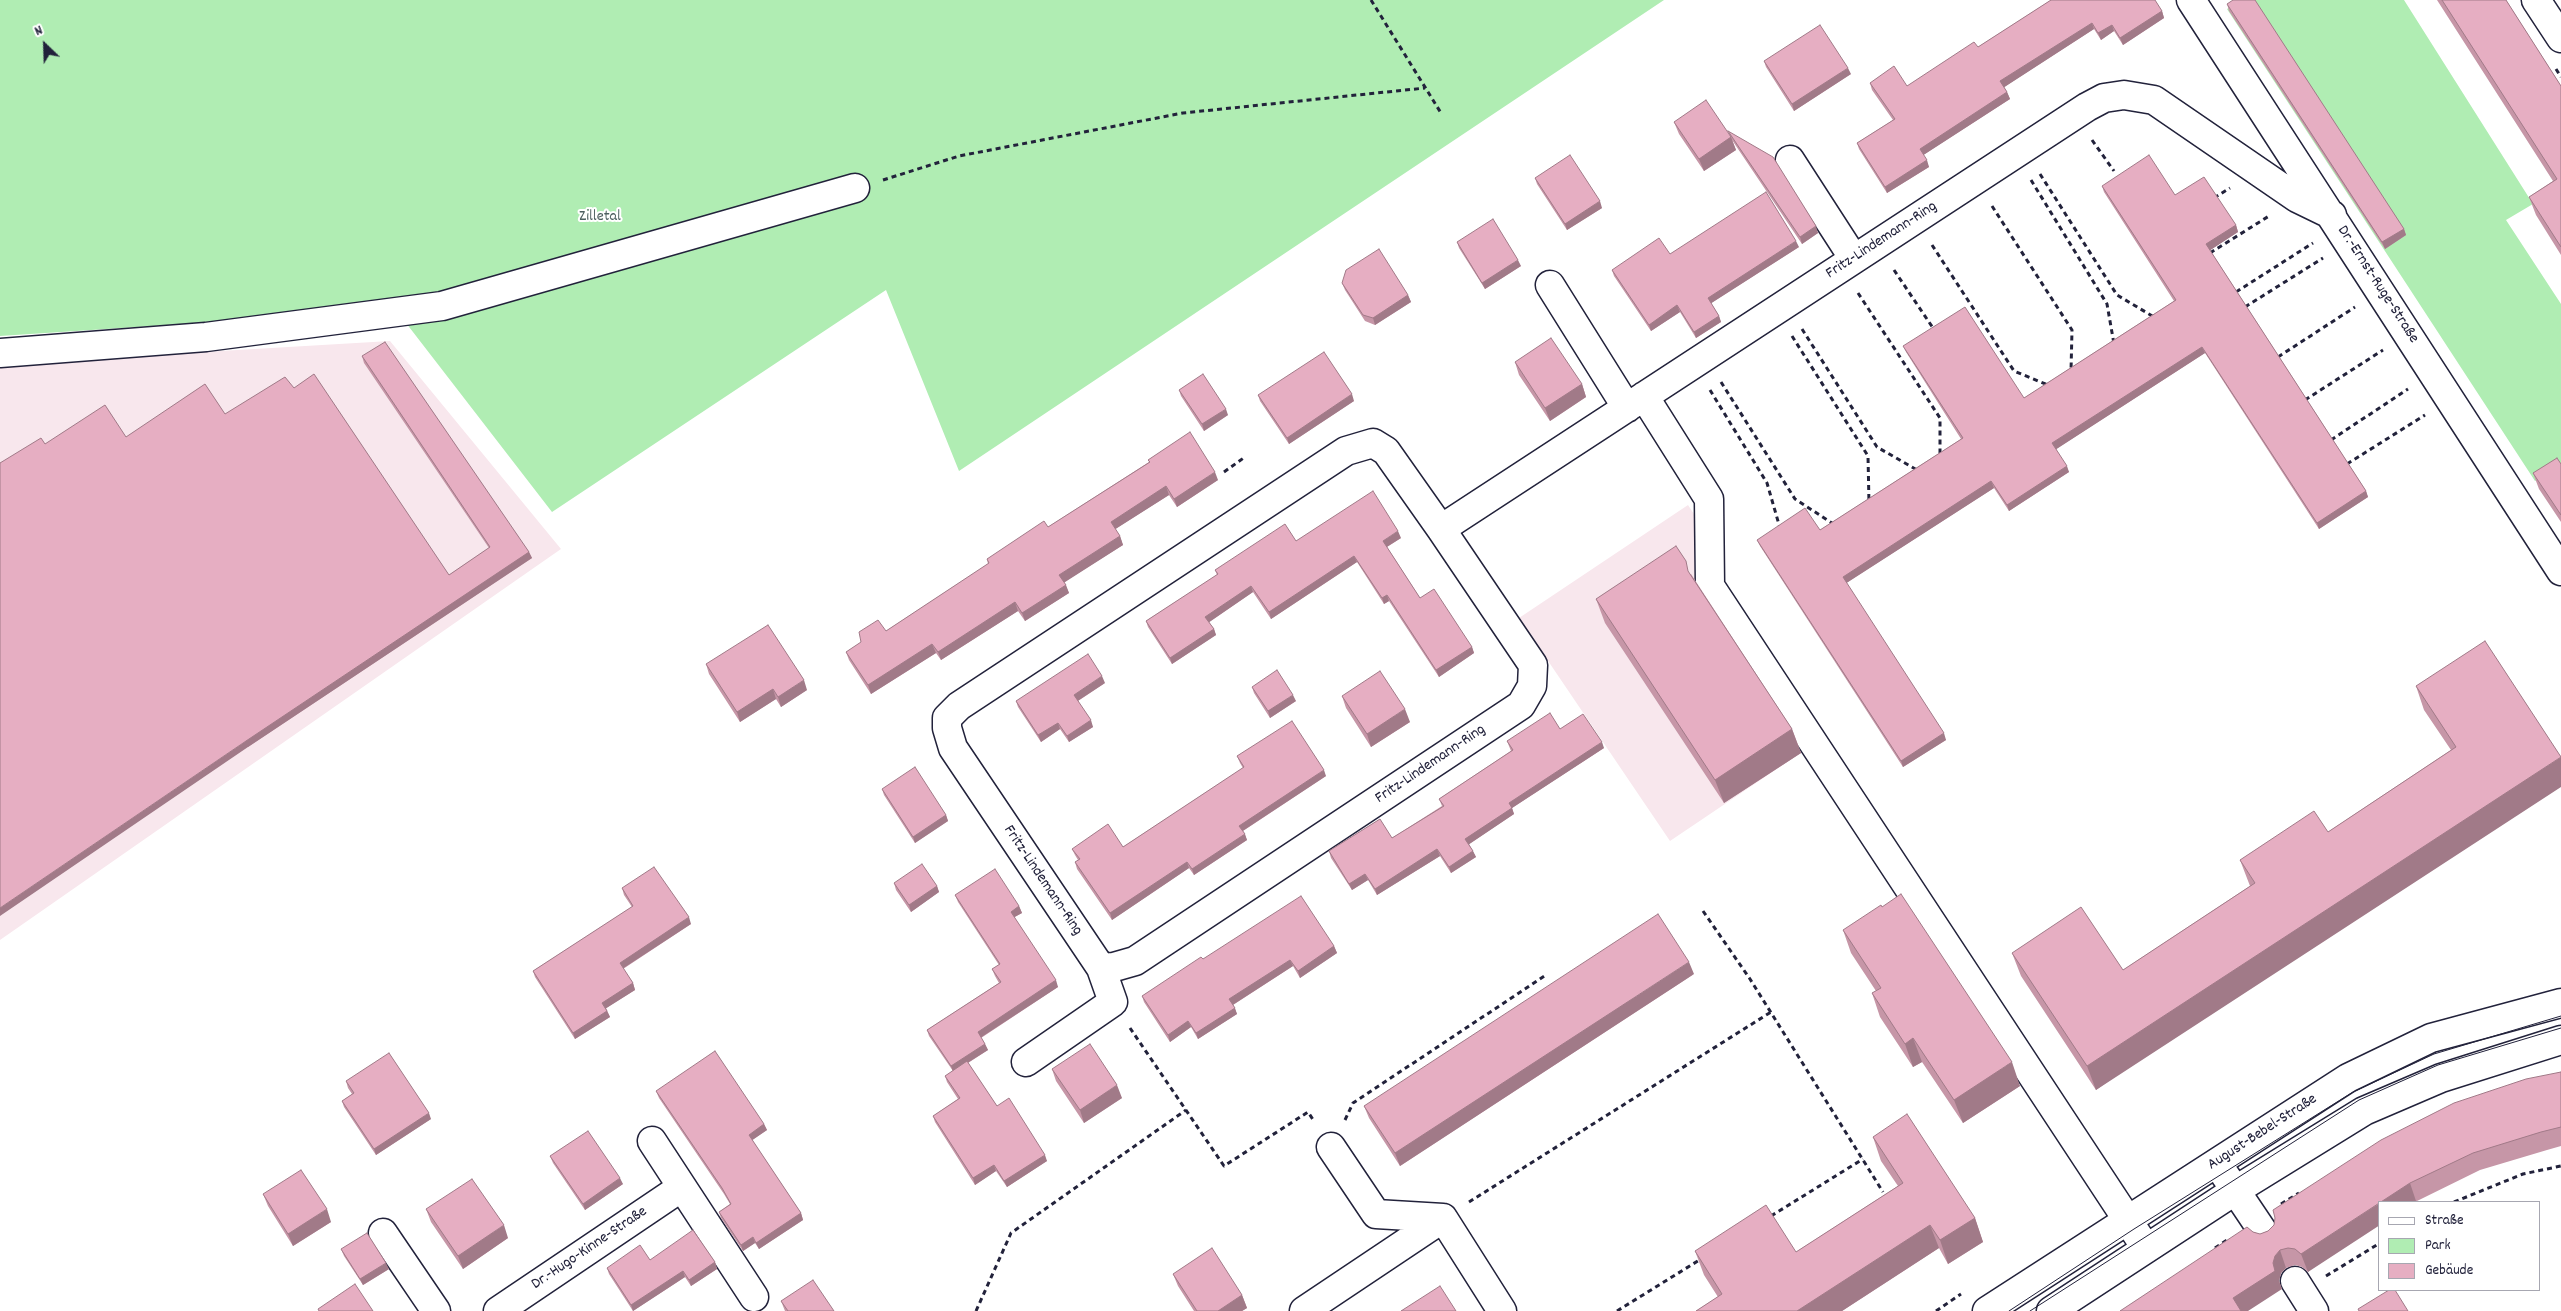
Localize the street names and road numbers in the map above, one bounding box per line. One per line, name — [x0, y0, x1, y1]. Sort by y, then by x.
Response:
street label: Fritz-Lindemann-Ring — [1823, 198, 1941, 284]
street label: Dr.-Ernst-Ruge-Straße — [2332, 223, 2422, 347]
street label: Fritz-Lindemann-Ring — [1372, 721, 1490, 809]
street label: Fritz-Lindemann-Ring — [998, 822, 1086, 940]
street label: August-Bebel-Straße — [2205, 1090, 2321, 1176]
street label: Dr.-Hugo-Kinne-Straße — [528, 1203, 652, 1295]

